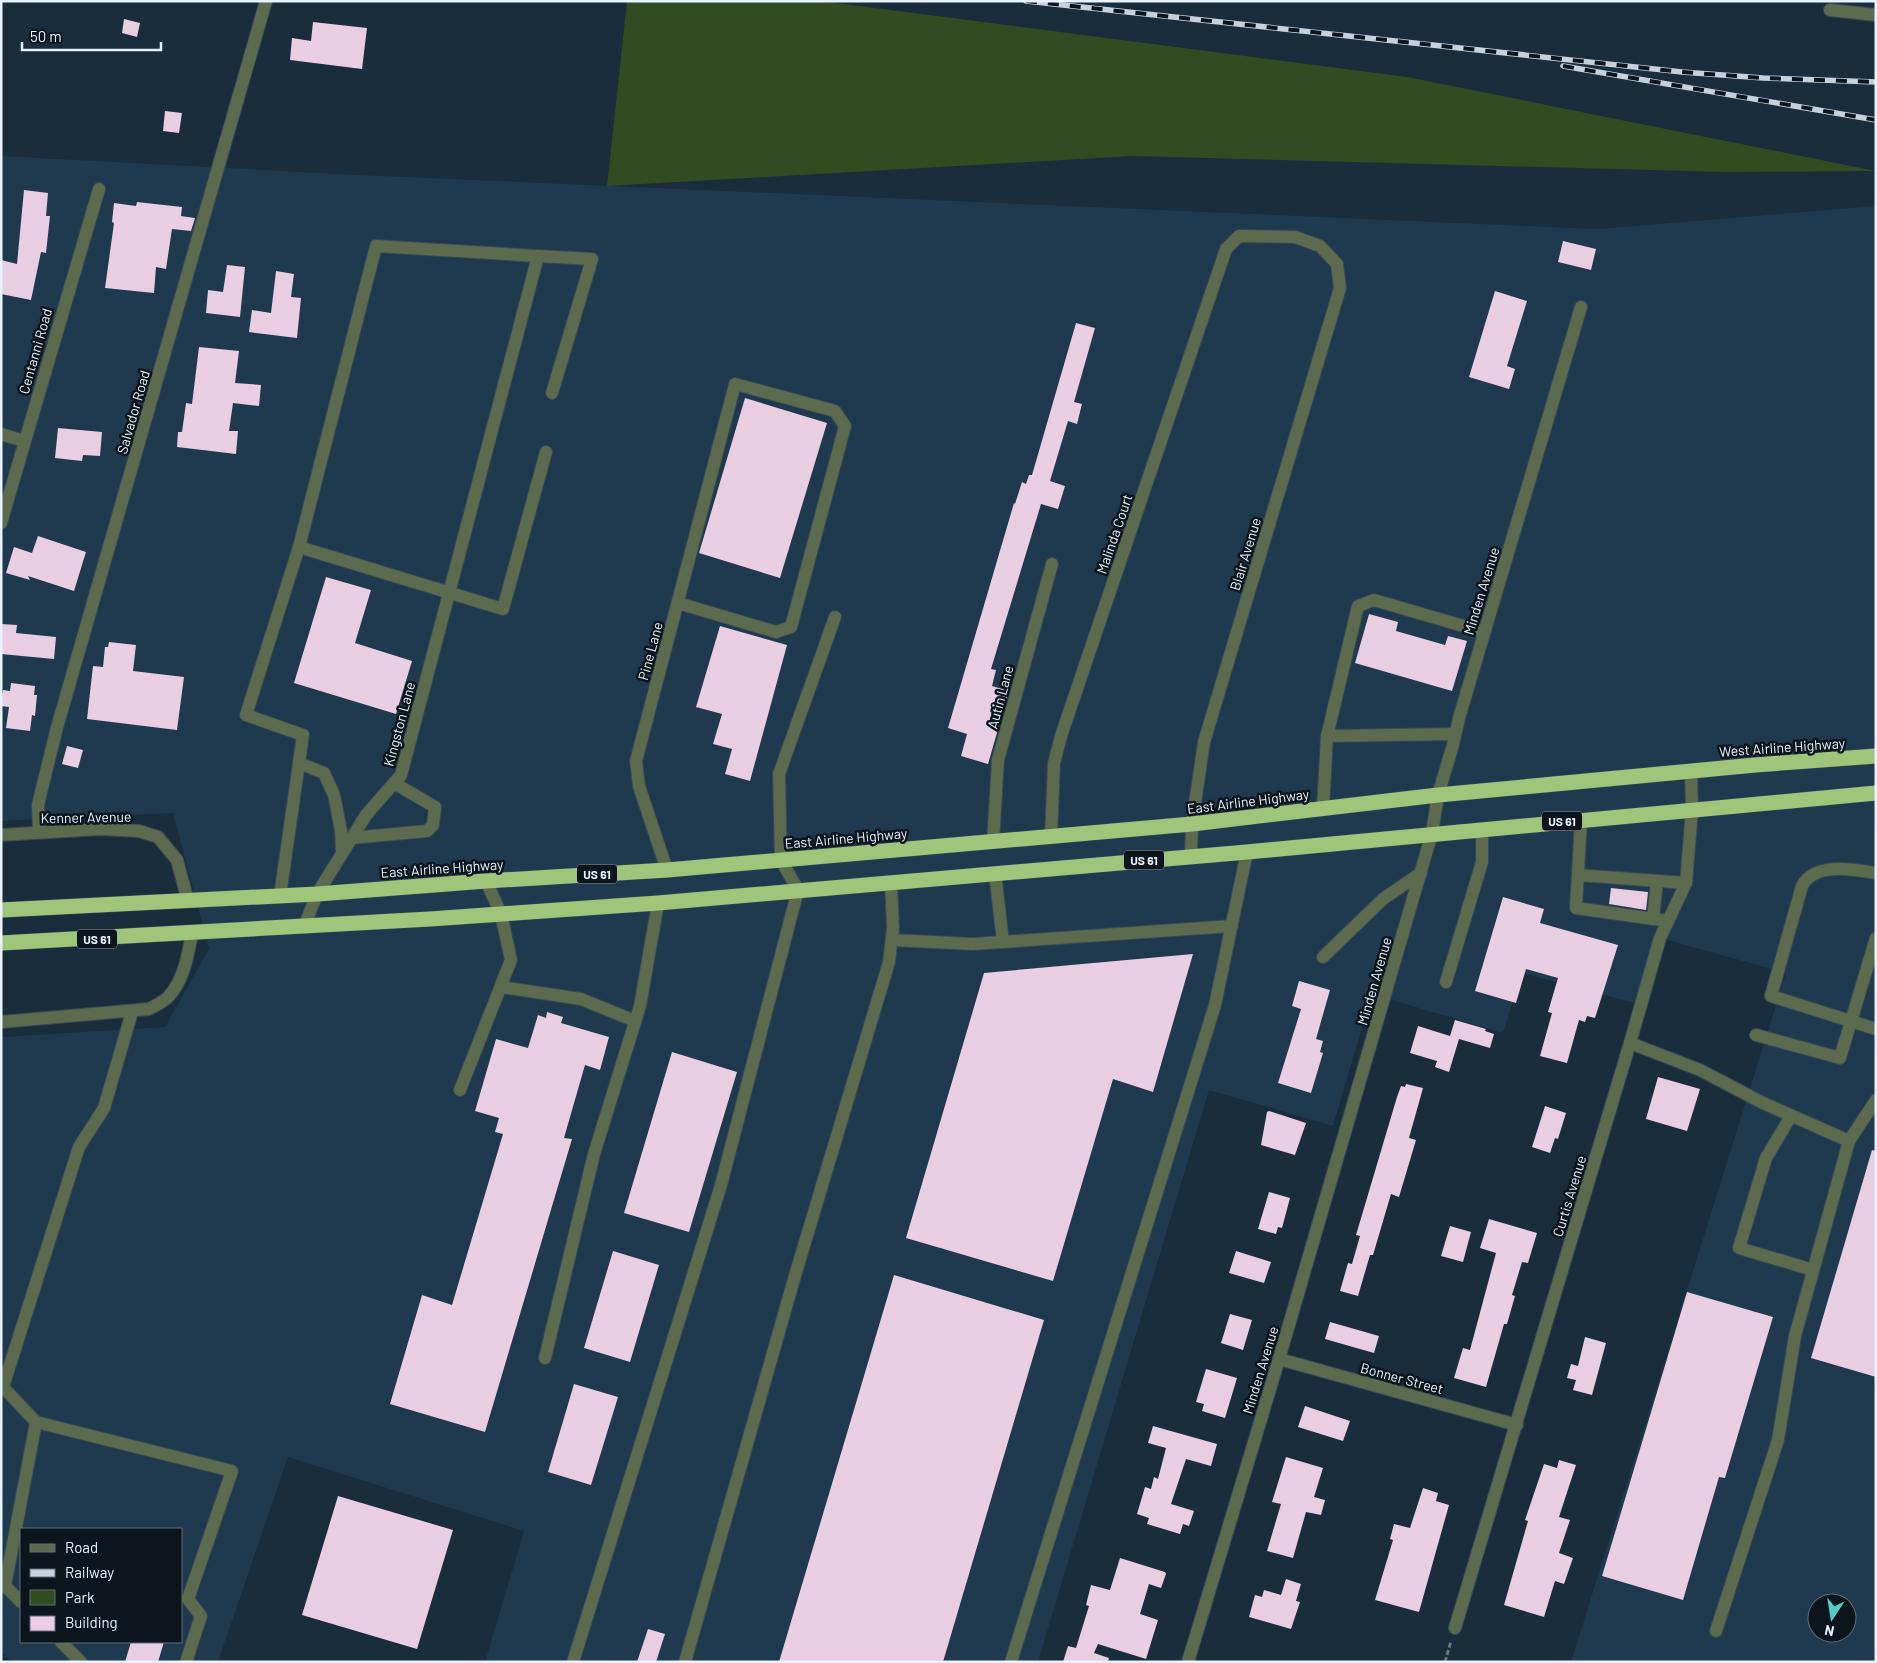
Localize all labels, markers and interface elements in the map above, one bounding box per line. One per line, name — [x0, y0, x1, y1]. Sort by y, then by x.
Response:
scale bar — [22, 20, 161, 52]
text: 50 m — [30, 27, 62, 45]
street label: Centanni Road — [15, 306, 55, 396]
street label: Salvador Road — [113, 368, 153, 456]
street label: Malinda Court — [1092, 492, 1136, 576]
street label: Blair Avenue — [1226, 516, 1264, 592]
street label: Minden Avenue — [1460, 545, 1502, 637]
street label: Pine Lane — [634, 620, 666, 682]
street label: Autin Lane — [983, 663, 1017, 731]
street label: Kingston Lane — [380, 680, 418, 768]
street label: West Airline Highway — [1718, 734, 1846, 760]
street label: East Airline Highway — [1186, 785, 1311, 817]
street label: Kenner Avenue — [41, 808, 131, 826]
road number: US 61 — [1542, 811, 1582, 830]
street label: East Airline Highway — [784, 824, 909, 852]
road number: US 61 — [1124, 850, 1164, 870]
street label: East Airline Highway — [380, 855, 504, 881]
road number: US 61 — [577, 864, 617, 884]
road number: US 61 — [77, 930, 117, 949]
street label: Minden Avenue — [1353, 935, 1395, 1027]
street label: Curtis Avenue — [1549, 1153, 1589, 1239]
street label: Minden Avenue — [1239, 1324, 1281, 1416]
street label: Bonner Street — [1359, 1359, 1445, 1397]
legend — [20, 1528, 182, 1643]
text: Road — [65, 1538, 98, 1556]
text: Railway — [65, 1563, 114, 1581]
text: Park — [65, 1588, 95, 1606]
north arrow — [1807, 1593, 1857, 1643]
text: Building — [65, 1613, 118, 1631]
text: N — [1823, 1622, 1836, 1640]

